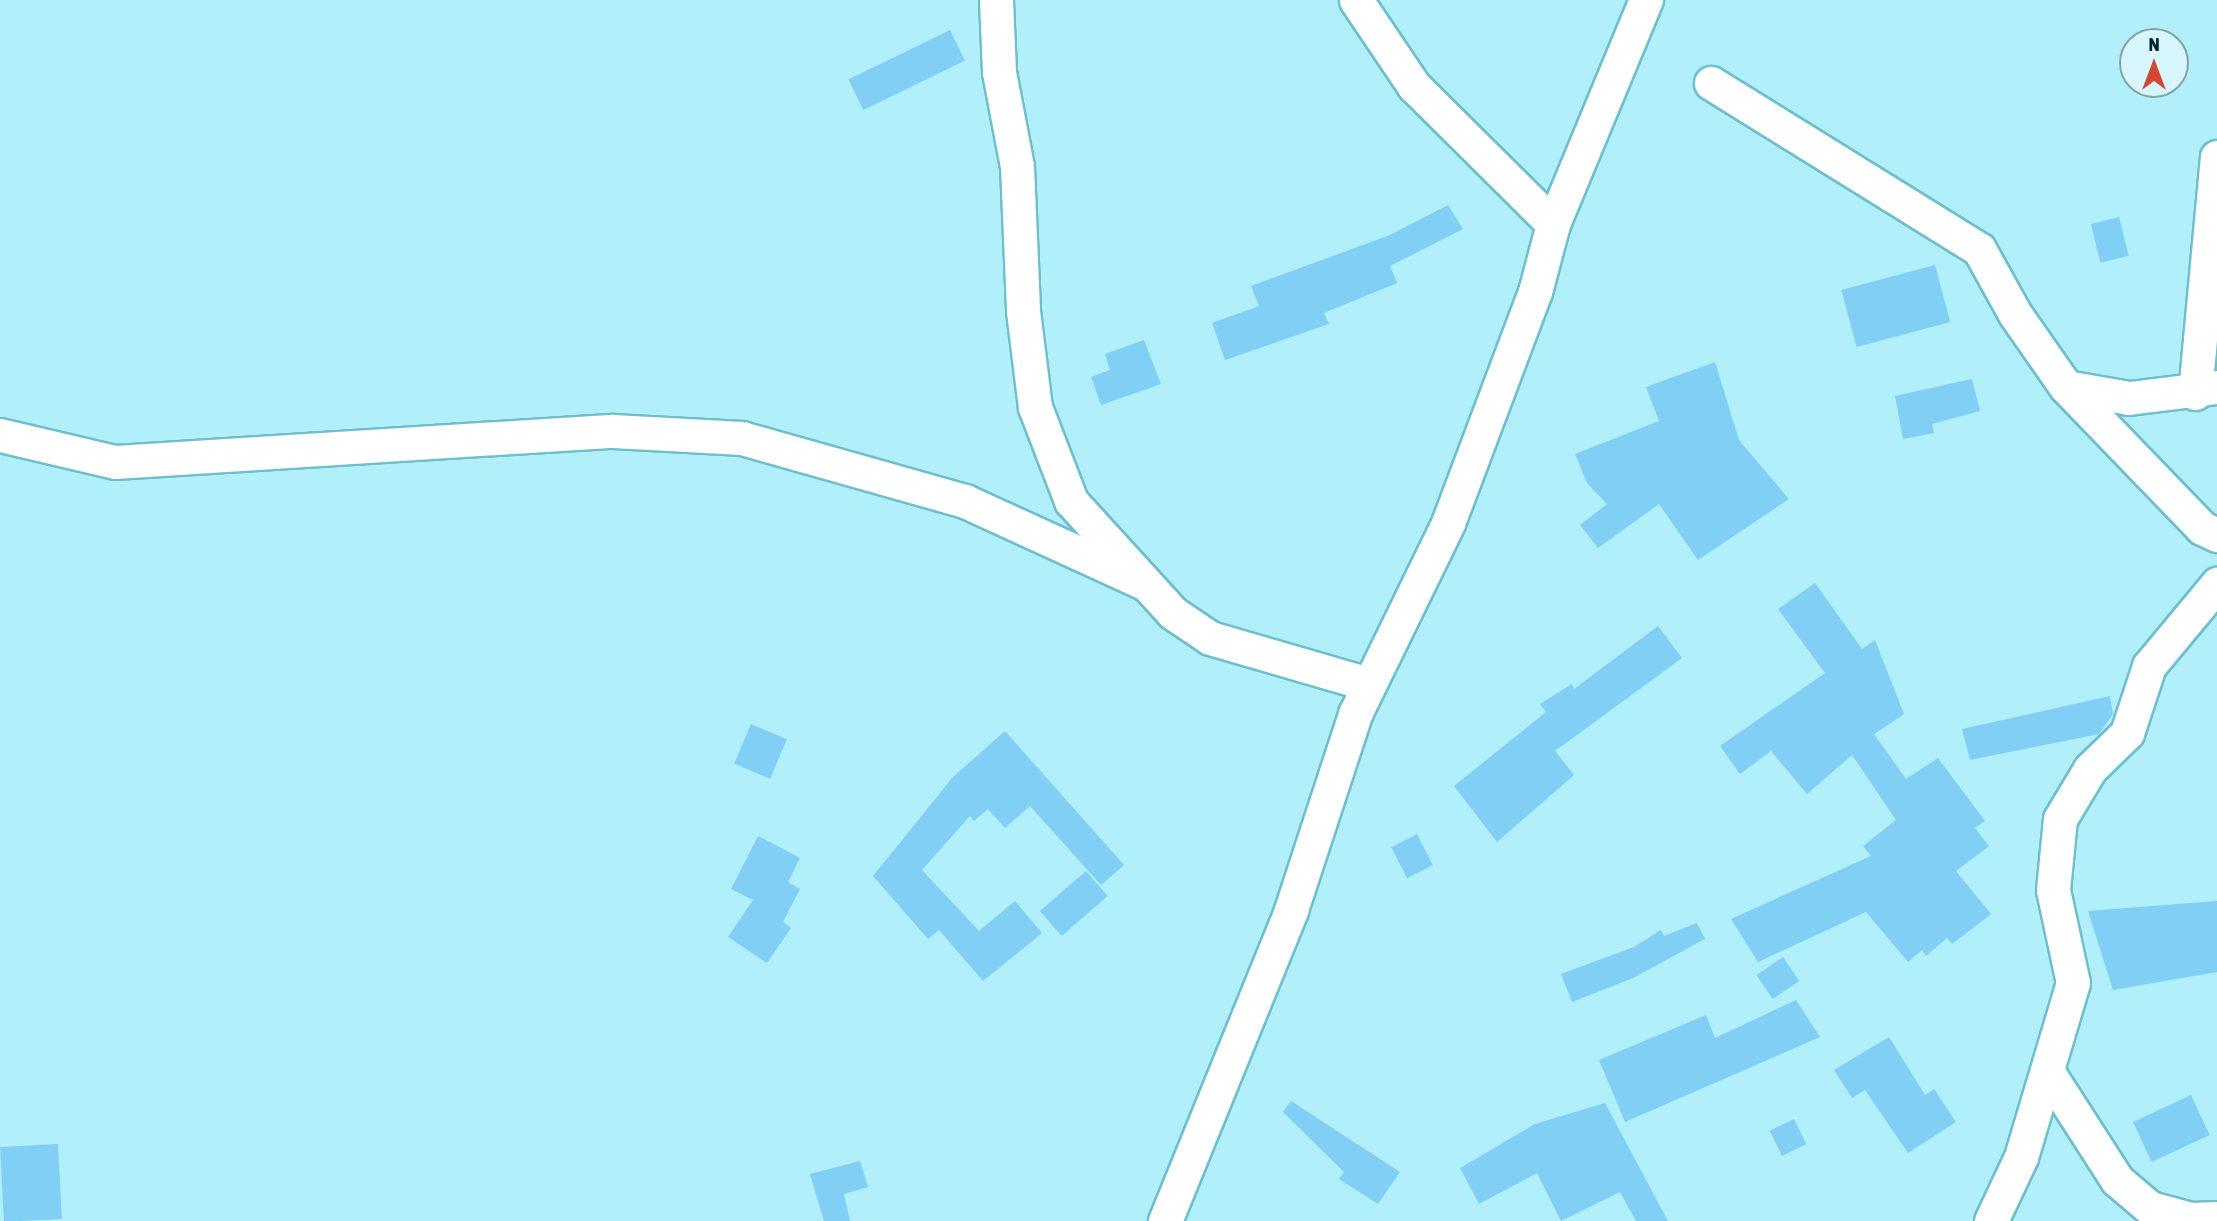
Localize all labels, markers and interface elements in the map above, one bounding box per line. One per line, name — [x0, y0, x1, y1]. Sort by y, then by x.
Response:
north arrow — [2119, 28, 2189, 98]
text: N — [2148, 33, 2160, 55]

